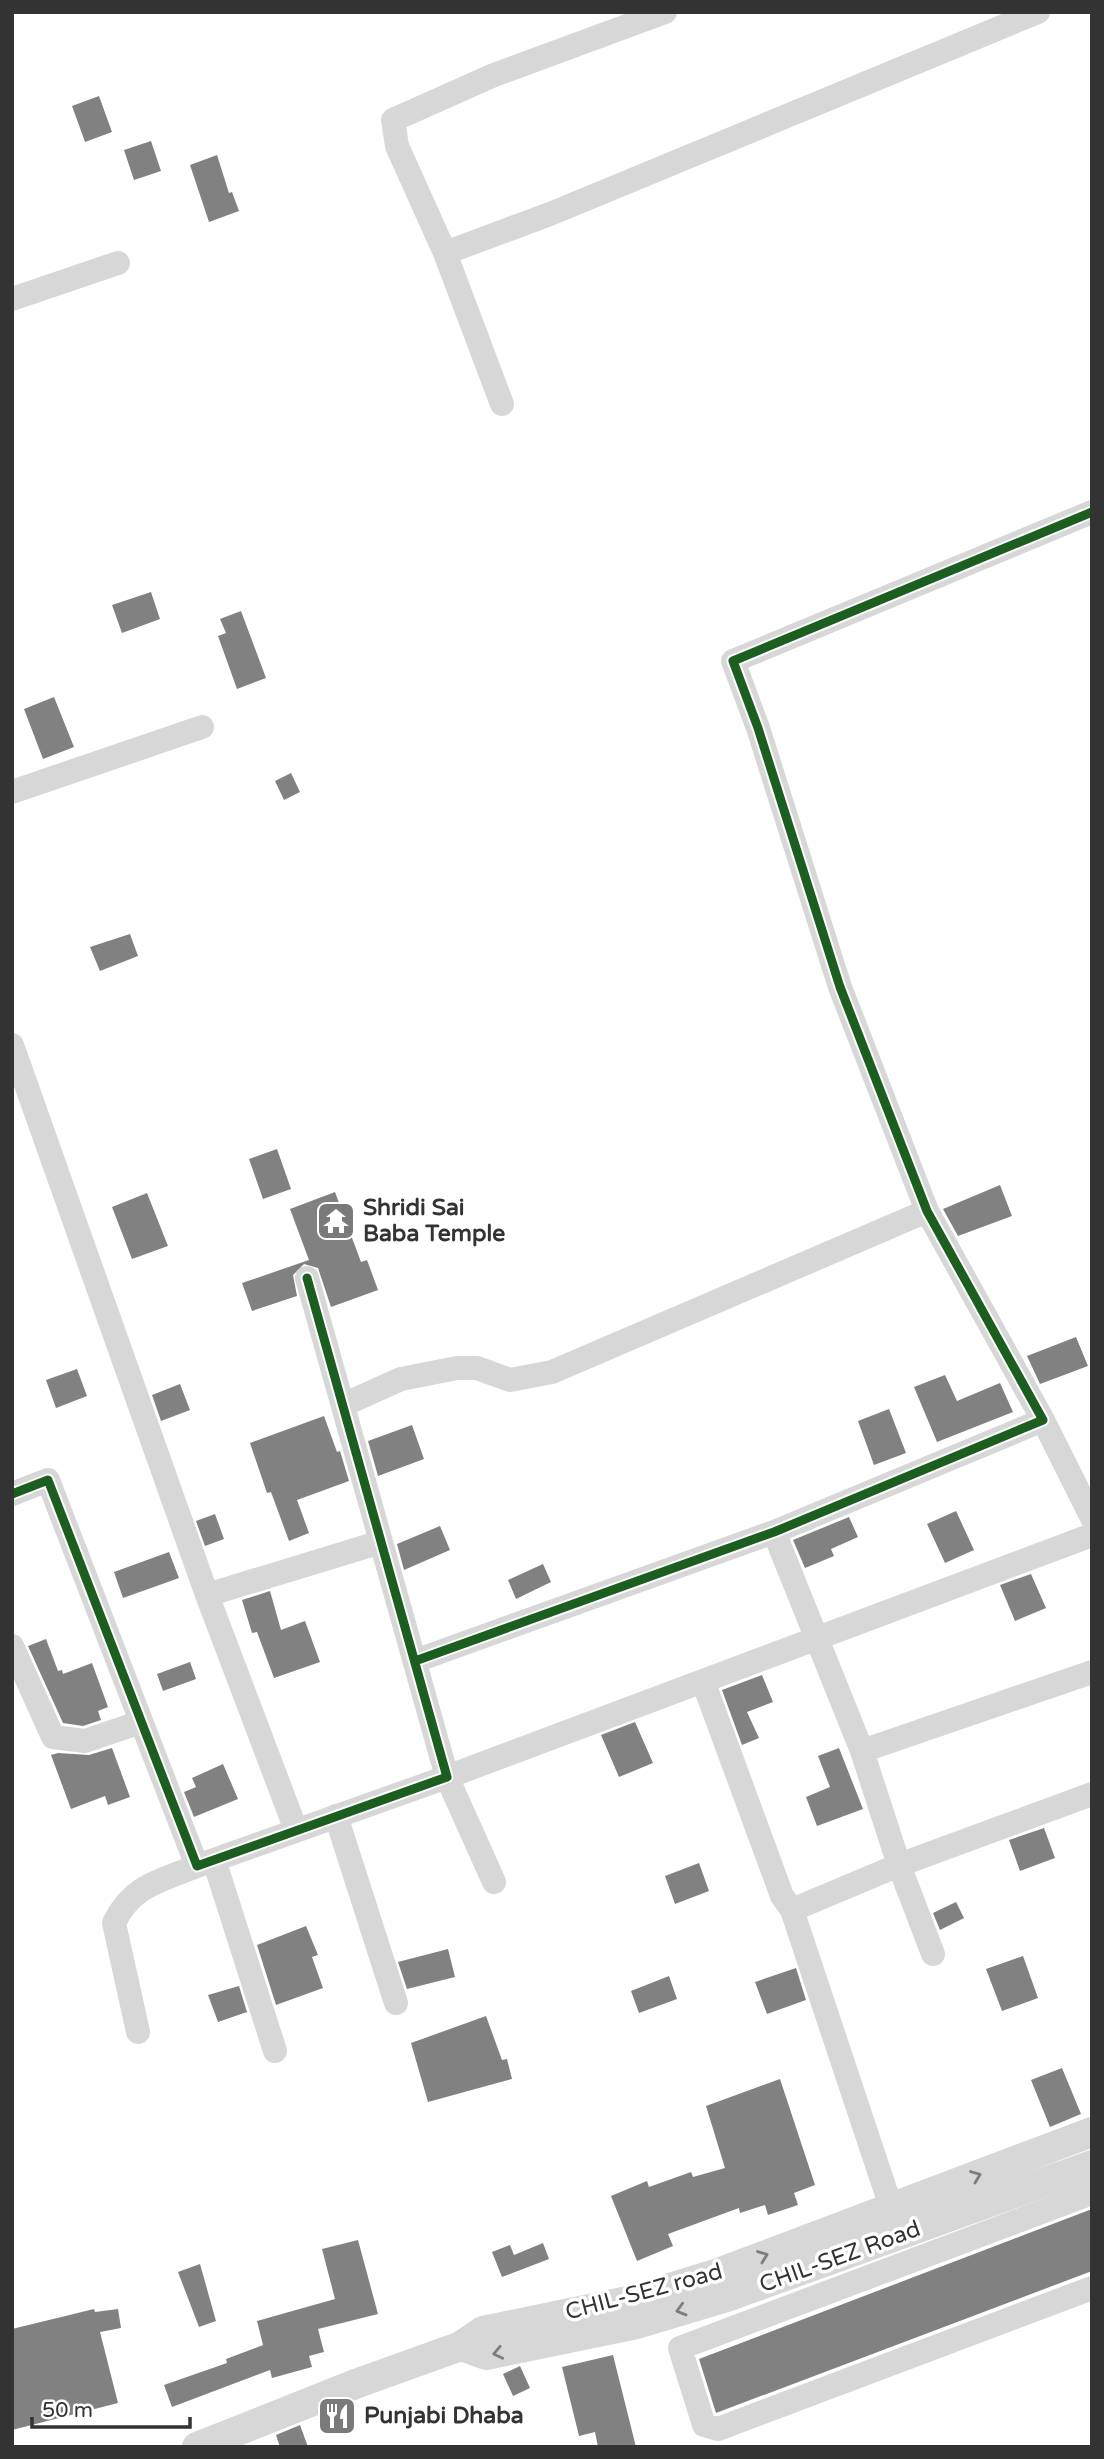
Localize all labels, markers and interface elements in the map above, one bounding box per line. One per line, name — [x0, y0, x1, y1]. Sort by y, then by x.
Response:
place label: Shridi Sai Baba Temple — [363, 1194, 505, 1248]
temple icon: Shridi Sai Baba Temple — [315, 1200, 357, 1242]
one-way arrow — [970, 2170, 982, 2184]
street label: CHIL-SEZ Road — [756, 2215, 924, 2299]
one-way arrow — [757, 2250, 769, 2264]
street label: CHIL-SEZ road — [562, 2258, 726, 2326]
one-way arrow — [676, 2302, 688, 2317]
one-way arrow — [492, 2344, 504, 2359]
scale bar — [32, 2386, 189, 2430]
restaurant icon: Punjabi Dhaba — [316, 2395, 358, 2437]
text: 50 m — [42, 2398, 93, 2423]
place label: Punjabi Dhaba — [364, 2402, 524, 2430]

